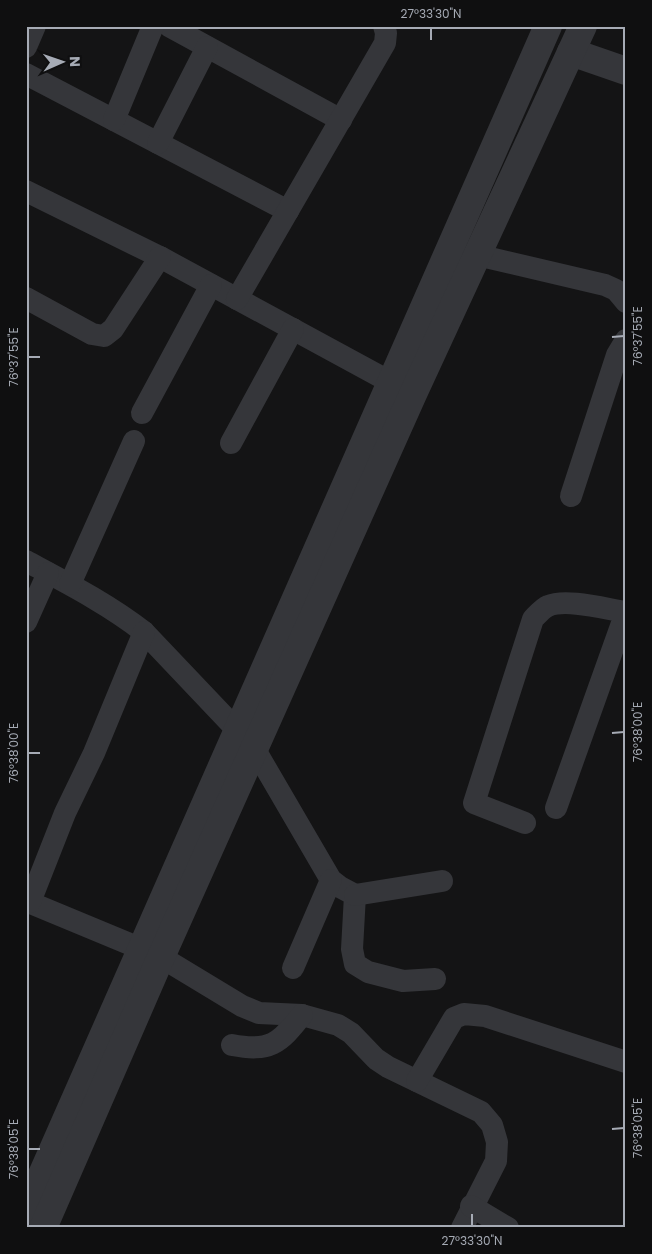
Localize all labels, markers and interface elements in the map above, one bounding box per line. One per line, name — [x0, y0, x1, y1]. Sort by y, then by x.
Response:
text: 27°33'30"N — [401, 5, 461, 22]
north arrow — [38, 38, 88, 88]
text: N — [65, 56, 85, 67]
text: 76°37'55"E — [629, 306, 646, 366]
text: 76°37'55"E — [5, 327, 22, 387]
text: 76°38'00"E — [629, 702, 646, 762]
text: 76°38'00"E — [5, 723, 22, 783]
text: 76°38'05"E — [629, 1098, 646, 1158]
text: 76°38'05"E — [5, 1119, 22, 1179]
text: 27°33'30"N — [442, 1232, 502, 1249]

